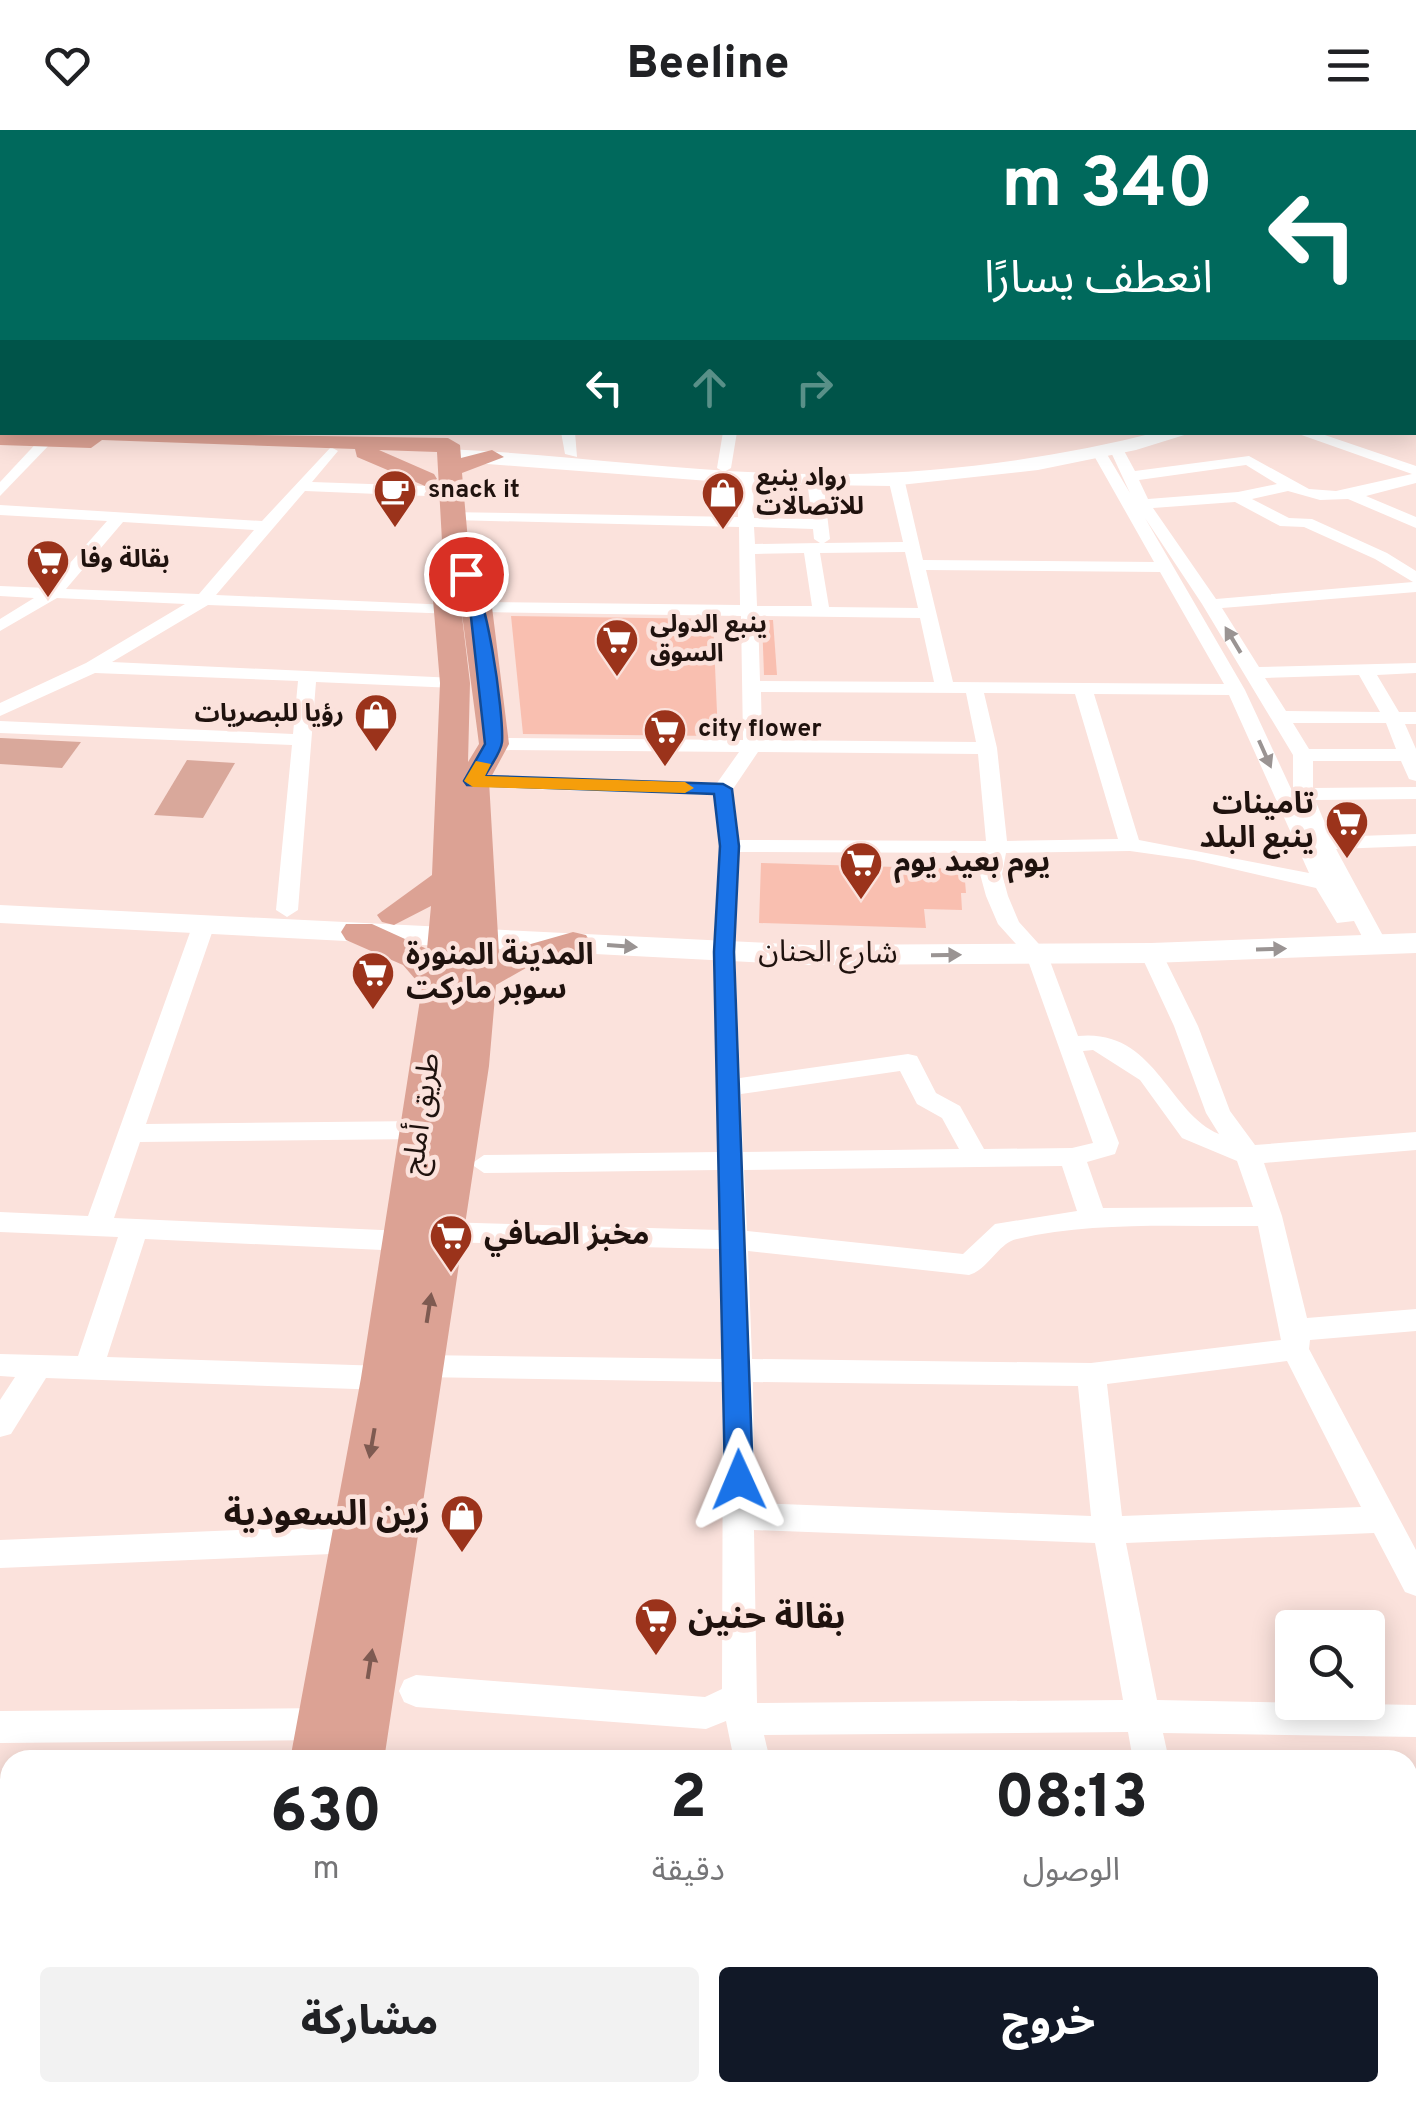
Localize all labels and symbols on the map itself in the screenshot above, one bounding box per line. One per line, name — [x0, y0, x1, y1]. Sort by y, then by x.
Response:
place label: رواد ينبع للاتصالات — [756, 463, 864, 524]
cafe icon: snack it — [372, 468, 418, 529]
shop icon: رواد ينبع للاتصالات — [700, 470, 746, 531]
place label: snack it — [428, 475, 520, 507]
pin — [424, 532, 509, 617]
supermarket icon: بقالة وفا — [25, 538, 71, 599]
place label: بقالة وفا — [80, 545, 170, 577]
place label: ينبع الدولى السوق — [650, 610, 767, 671]
supermarket icon: ينبع الدولى السوق — [594, 617, 640, 678]
one-way arrow — [1225, 626, 1242, 654]
shop icon: رؤيا للبصريات — [353, 692, 399, 753]
place label: رؤيا للبصريات — [194, 699, 344, 731]
supermarket icon: city flower — [642, 707, 688, 768]
place label: city flower — [698, 714, 822, 746]
one-way arrow — [1257, 739, 1273, 769]
place label: تامينات ينبع البلد — [1200, 787, 1314, 859]
supermarket icon: تامينات ينبع البلد — [1324, 799, 1370, 860]
supermarket icon: يوم بعيد يوم — [838, 840, 884, 901]
place label: يوم بعيد يوم — [894, 845, 1050, 884]
street label: شارع الحنان — [758, 934, 898, 975]
place label: المدينة المنورة سوبر ماركت — [406, 938, 594, 1009]
one-way arrow — [606, 939, 638, 955]
one-way arrow — [1256, 941, 1288, 957]
one-way arrow — [931, 946, 963, 962]
supermarket icon: المدينة المنورة سوبر ماركت — [350, 950, 396, 1011]
street label: طريق أملج — [393, 1050, 451, 1178]
supermarket icon: مخبز الصافي — [428, 1213, 474, 1274]
place label: مخبز الصافي — [484, 1218, 650, 1257]
one-way arrow — [422, 1292, 437, 1324]
one-way arrow — [364, 1428, 380, 1459]
position arrow — [687, 1428, 791, 1532]
shop icon: زين السعودية — [439, 1493, 485, 1554]
place label: زين السعودية — [224, 1494, 430, 1538]
supermarket icon: بقالة حنين — [633, 1596, 679, 1657]
place label: بقالة حنين — [688, 1597, 845, 1641]
one-way arrow — [363, 1647, 379, 1679]

